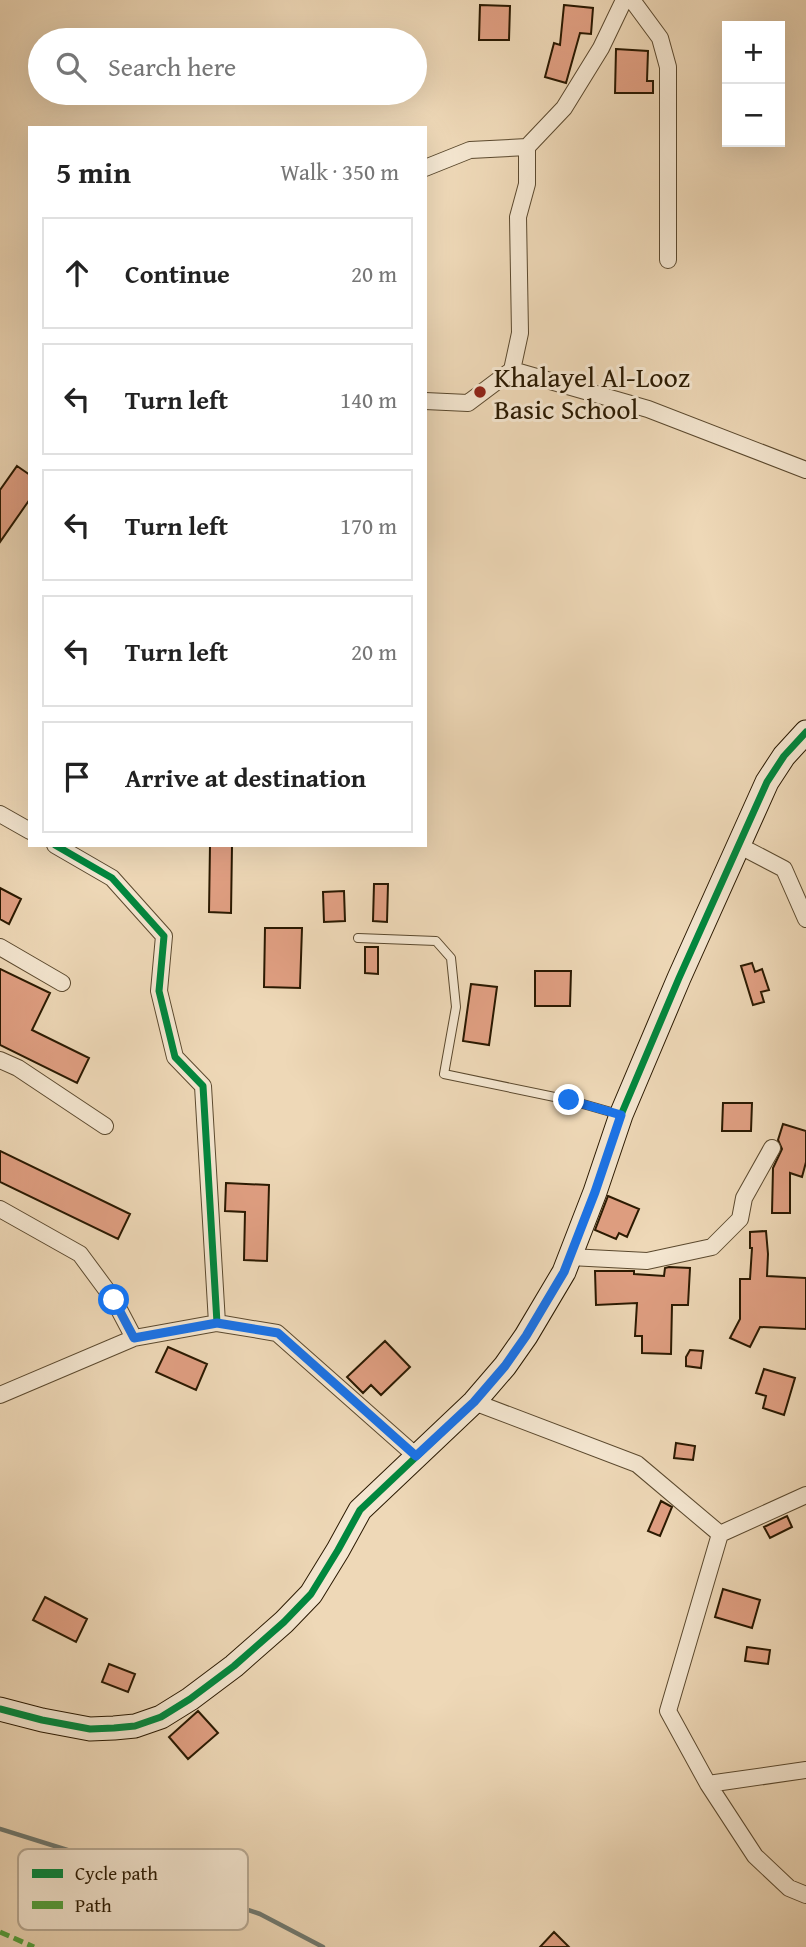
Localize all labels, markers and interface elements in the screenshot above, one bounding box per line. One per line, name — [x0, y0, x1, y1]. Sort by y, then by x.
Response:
map controls — [722, 21, 785, 147]
button: + — [722, 21, 785, 84]
search box — [28, 28, 427, 105]
text: Search here — [108, 47, 236, 86]
icon: search — [52, 48, 90, 86]
button: − — [722, 84, 785, 147]
text: 5 min — [56, 150, 131, 194]
text: Walk · 350 m — [280, 155, 399, 188]
icon: ahead — [58, 254, 96, 292]
text: Continue — [125, 254, 230, 293]
text: 20 m — [351, 257, 397, 290]
place label: Khalayel Al-Looz Basic School — [494, 356, 690, 429]
icon: left — [58, 380, 96, 418]
text: Turn left — [125, 380, 228, 419]
text: 140 m — [340, 383, 397, 416]
marker: Khalayel Al-Looz Basic School — [472, 384, 488, 400]
icon: left — [58, 506, 96, 544]
text: Turn left — [125, 506, 228, 545]
text: 170 m — [340, 509, 397, 542]
icon: left — [58, 632, 96, 670]
text: Turn left — [125, 632, 228, 671]
text: 20 m — [351, 635, 397, 668]
icon: arrive — [58, 758, 96, 796]
text: Arrive at destination — [125, 758, 366, 797]
route end — [553, 1084, 584, 1115]
route start — [98, 1284, 129, 1315]
legend — [18, 1849, 248, 1930]
text: Cycle path — [75, 1859, 158, 1887]
text: Path — [75, 1891, 112, 1919]

